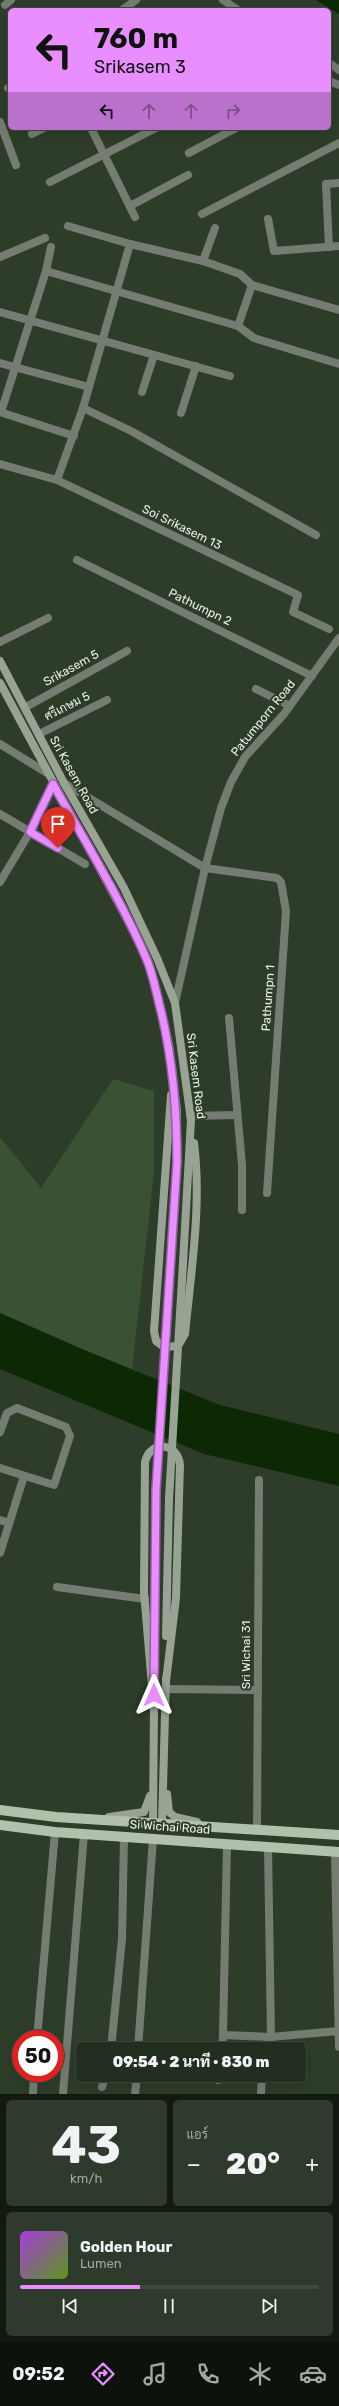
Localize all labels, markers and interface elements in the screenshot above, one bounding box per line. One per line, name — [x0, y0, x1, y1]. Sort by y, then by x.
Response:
text: 760 m — [94, 22, 178, 55]
icon: left — [28, 24, 80, 76]
text: Srikasem 3 — [94, 56, 186, 78]
icon: left — [96, 100, 118, 122]
icon: ahead — [138, 100, 160, 122]
icon: ahead — [180, 100, 202, 122]
icon: right — [222, 100, 244, 122]
street label: Soi Srikasem 13 — [140, 502, 224, 552]
street label: Pathumpn 2 — [166, 586, 234, 628]
street label: Srikasem 5 — [41, 647, 101, 689]
street label: Patumporn Road — [228, 677, 298, 759]
street label: ศรีเกษม 5 — [41, 688, 92, 723]
street label: Sri Kasem Road — [47, 734, 101, 816]
pin — [41, 807, 75, 848]
icon: arrive — [47, 813, 69, 835]
street label: Pathumpn 1 — [259, 964, 277, 1032]
street label: Sri Kasem Road — [184, 1032, 208, 1120]
street label: Sri Wichai 31 — [239, 1621, 253, 1689]
position arrow — [133, 1674, 175, 1716]
street label: Si Wichai Road — [129, 1817, 211, 1837]
speed limit sign: 50 — [12, 2030, 64, 2082]
text: 09:54 · 2 นาที · 830 m — [113, 2053, 269, 2071]
text: 43 — [51, 2114, 121, 2176]
text: แอร์ — [187, 2127, 208, 2142]
text: 20° — [226, 2146, 280, 2182]
text: − — [187, 2151, 201, 2178]
text: + — [305, 2151, 319, 2178]
text: km/h — [70, 2171, 102, 2186]
text: Golden Hour — [80, 2238, 172, 2256]
text: Lumen — [80, 2256, 122, 2271]
icon: previous — [59, 2295, 81, 2317]
icon: pause — [158, 2295, 180, 2317]
icon: next — [258, 2295, 280, 2317]
icon: directions — [89, 2360, 117, 2388]
icon: music — [141, 2360, 169, 2388]
icon: phone — [194, 2360, 222, 2388]
icon: climate — [246, 2360, 274, 2388]
icon: car — [299, 2360, 327, 2388]
text: 09:52 — [12, 2363, 65, 2385]

